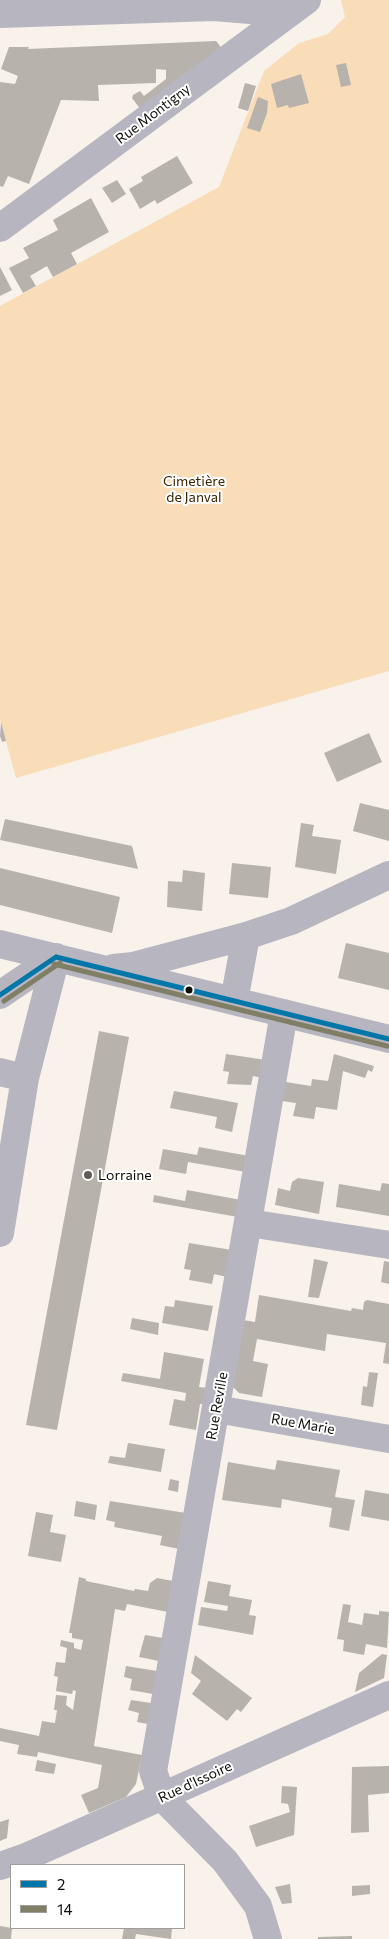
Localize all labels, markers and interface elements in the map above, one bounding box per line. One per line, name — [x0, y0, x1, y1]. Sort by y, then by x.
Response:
street label: Rue Montigny — [112, 81, 194, 147]
park label: Cimetière de Janval — [163, 473, 225, 506]
unlabelled marker — [184, 985, 194, 995]
place label: Lorraine — [98, 1167, 152, 1183]
marker: Lorraine — [82, 1169, 94, 1181]
street label: Rue Reville — [203, 1371, 231, 1441]
street label: Rue Marie — [270, 1410, 336, 1438]
street label: Rue d'Issoire — [155, 1758, 235, 1806]
legend — [10, 1864, 185, 1929]
text: 2 — [57, 1875, 65, 1893]
text: 14 — [57, 1900, 72, 1918]

